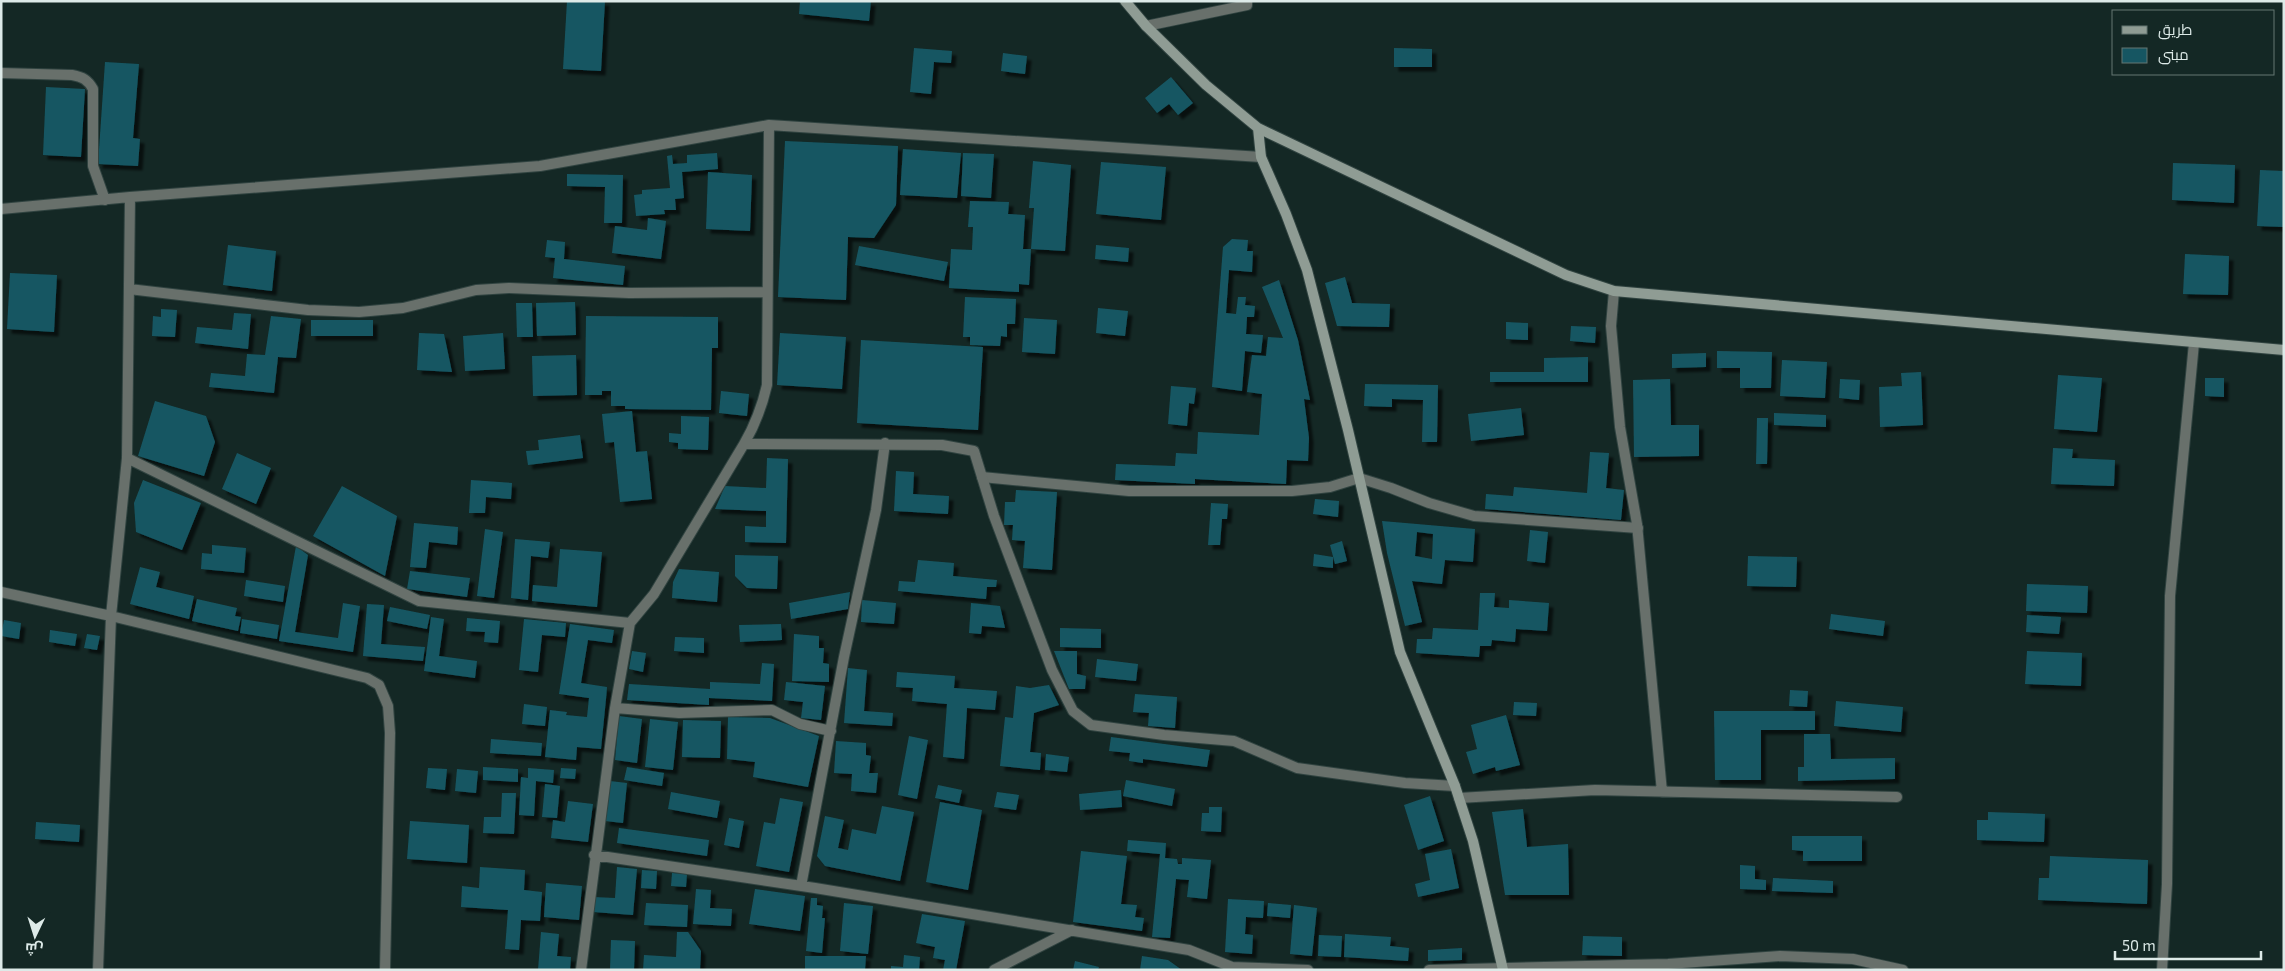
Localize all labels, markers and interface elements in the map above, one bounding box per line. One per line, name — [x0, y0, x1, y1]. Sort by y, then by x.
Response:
legend — [2112, 10, 2275, 75]
text: طريق — [2158, 20, 2192, 40]
text: مبنى — [2158, 45, 2189, 65]
north arrow — [10, 911, 60, 961]
scale bar — [2115, 928, 2261, 960]
text: 50 m — [2122, 936, 2156, 954]
text: ش — [24, 939, 44, 959]

